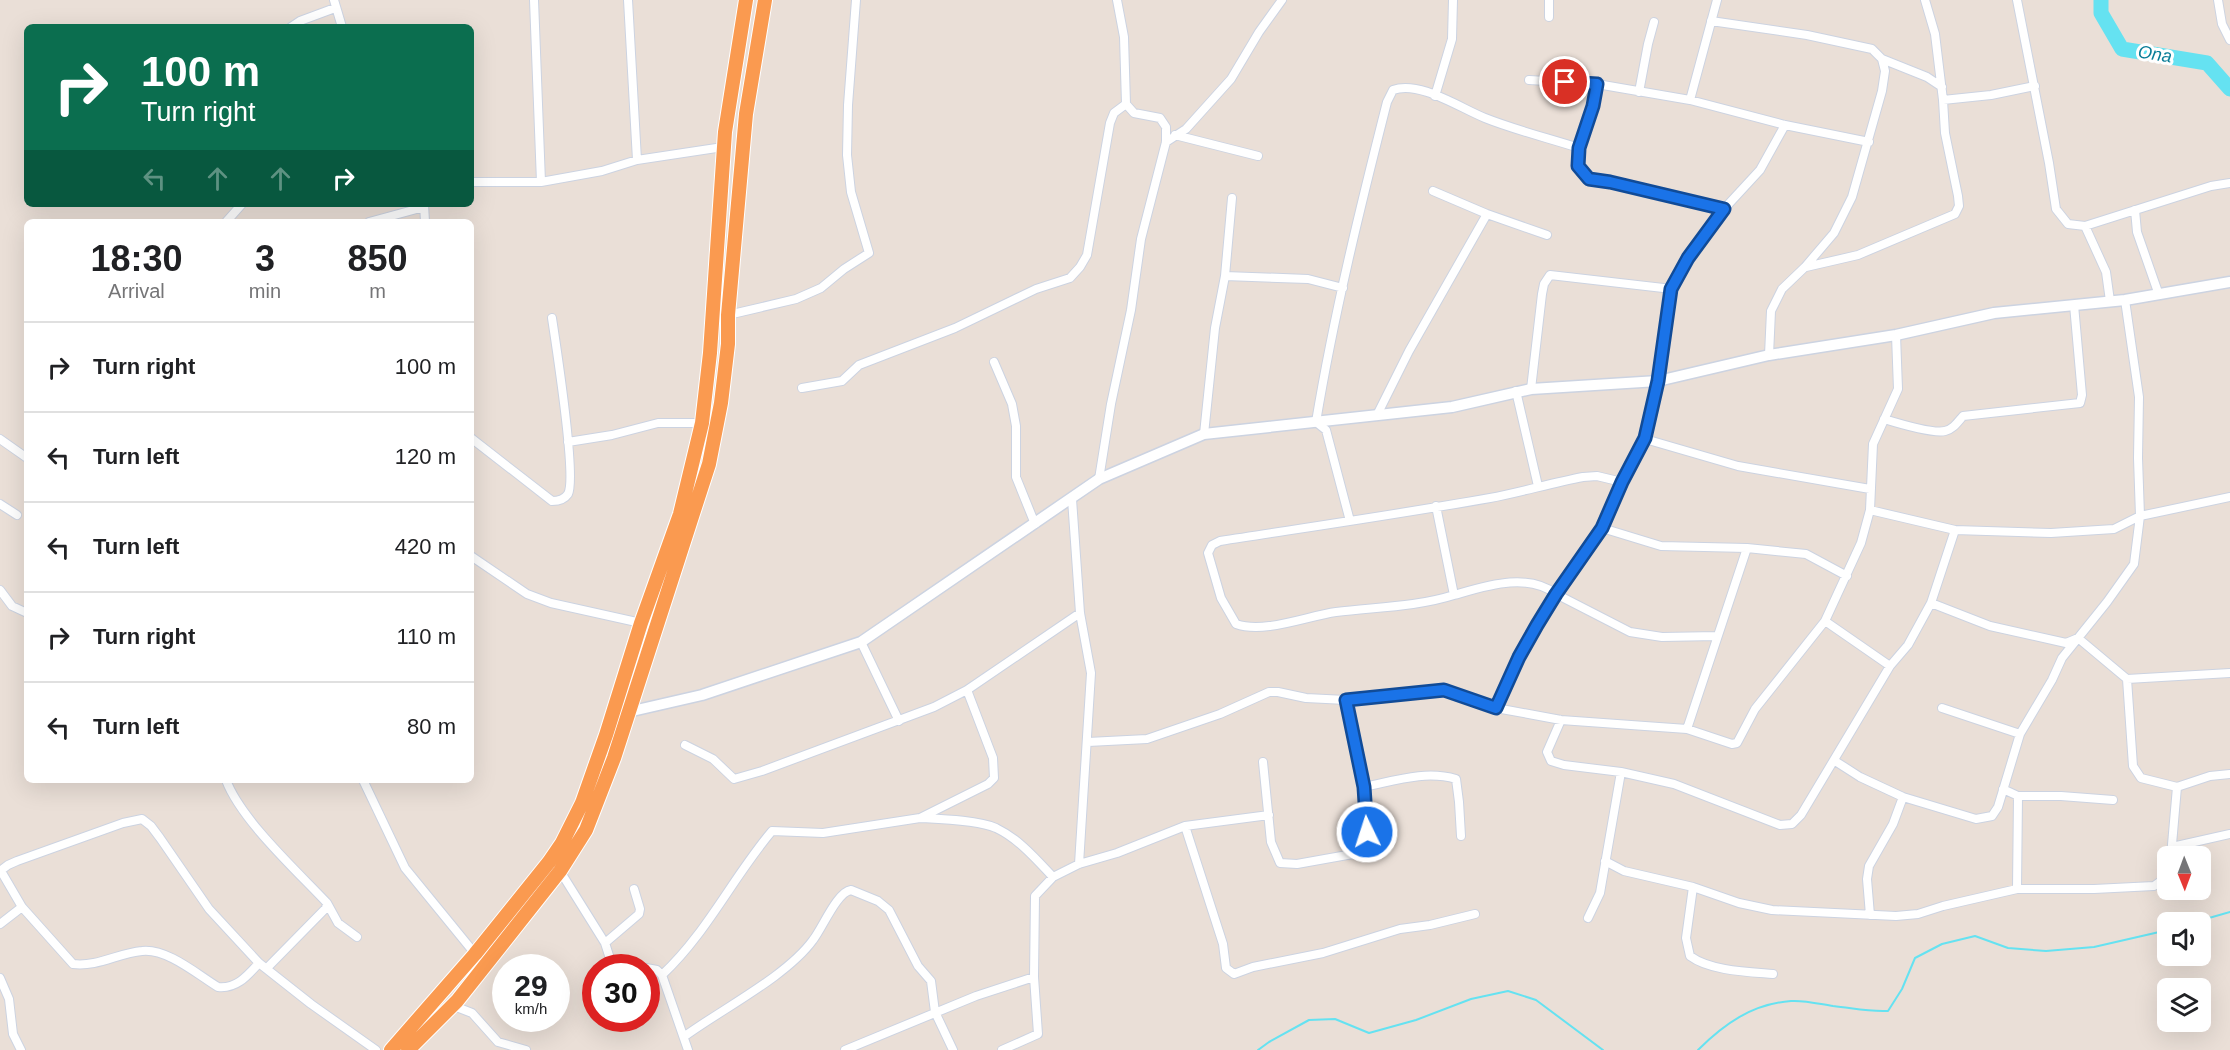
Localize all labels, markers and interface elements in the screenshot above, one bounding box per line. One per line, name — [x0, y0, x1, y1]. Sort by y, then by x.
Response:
water label: Ona — [2137, 41, 2173, 67]
icon: right — [42, 48, 120, 126]
text: 100 m — [141, 48, 260, 95]
pin — [1539, 56, 1590, 107]
icon: arrive — [1548, 65, 1581, 98]
text: Turn right — [141, 97, 256, 127]
icon: left — [138, 162, 171, 195]
icon: ahead — [201, 162, 234, 195]
icon: ahead — [264, 162, 297, 195]
icon: right — [327, 162, 360, 195]
text: 18:30 — [90, 238, 182, 279]
text: 3 — [255, 238, 275, 279]
text: 850 — [347, 238, 408, 279]
text: Arrival — [108, 280, 165, 302]
text: min — [249, 280, 281, 302]
text: m — [369, 280, 386, 302]
icon: right — [42, 351, 75, 384]
text: Turn right — [93, 354, 195, 379]
text: 100 m — [395, 354, 456, 379]
icon: left — [42, 441, 75, 474]
text: Turn left — [93, 444, 179, 469]
text: 120 m — [395, 444, 456, 469]
icon: left — [42, 531, 75, 564]
text: Turn left — [93, 534, 179, 559]
text: 420 m — [395, 534, 456, 559]
icon: right — [42, 621, 75, 654]
text: Turn right — [93, 624, 195, 649]
text: 110 m — [396, 624, 456, 649]
icon: left — [42, 711, 75, 744]
text: Turn left — [93, 714, 179, 739]
text: 80 m — [407, 714, 456, 739]
position arrow — [1335, 800, 1399, 864]
north arrow — [2157, 846, 2211, 900]
map controls — [2157, 846, 2211, 1032]
button: sound — [2157, 912, 2211, 966]
speed limit sign: 30 — [582, 954, 660, 1032]
text: 29 — [514, 969, 548, 1002]
button: layers — [2157, 978, 2211, 1032]
text: km/h — [515, 1000, 547, 1017]

